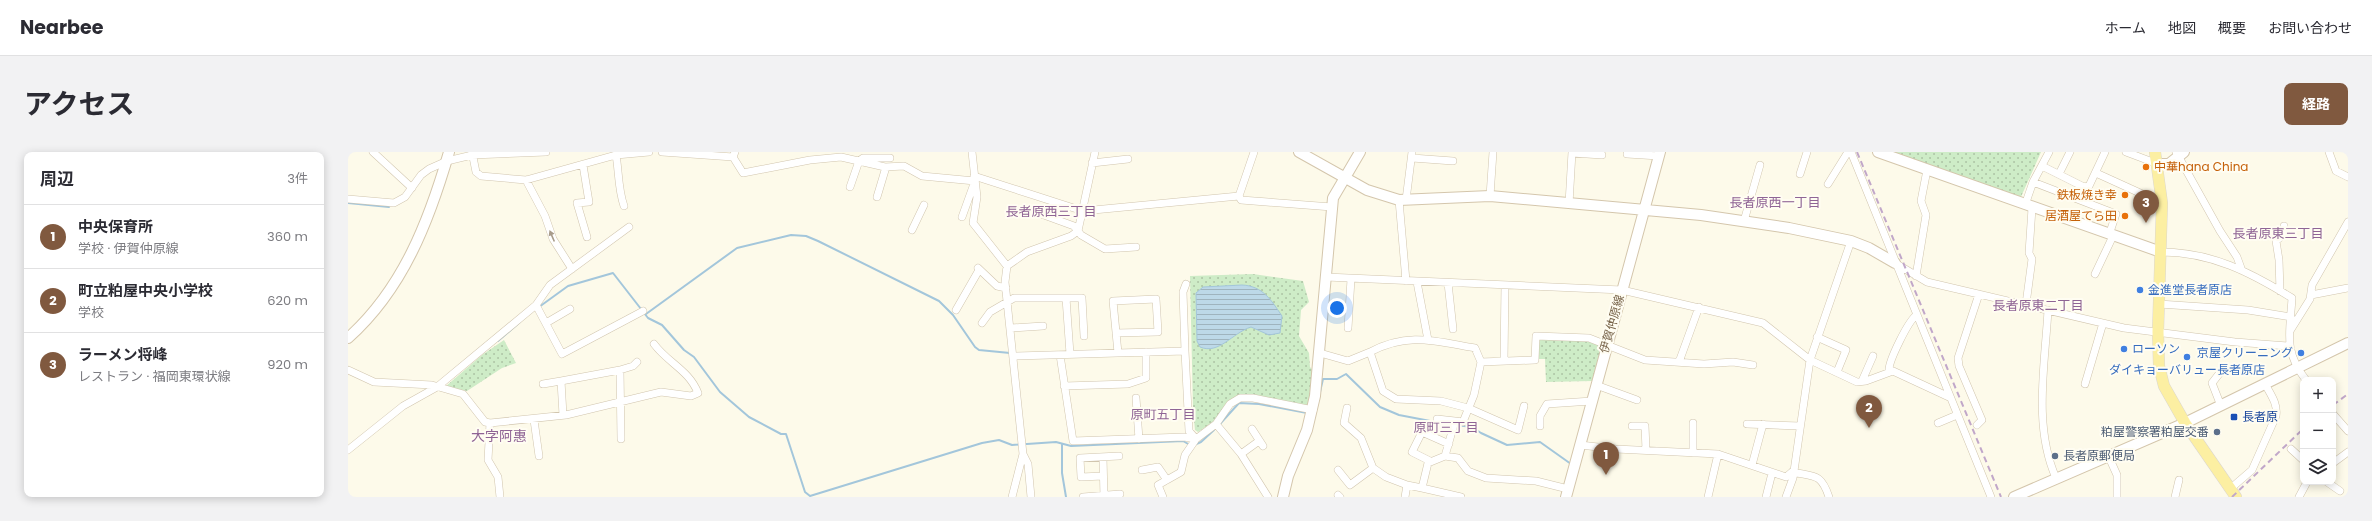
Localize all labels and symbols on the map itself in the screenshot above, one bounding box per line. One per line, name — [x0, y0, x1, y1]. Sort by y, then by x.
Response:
place label: 中華hana China — [2154, 158, 2248, 175]
marker: 中華hana China — [2141, 162, 2151, 172]
place label: 鉄板焼き幸 — [2057, 186, 2117, 203]
marker: 鉄板焼き幸 — [2120, 190, 2130, 200]
pin: 3 — [2133, 190, 2159, 223]
district label: 長者原西一丁目 — [1729, 193, 1821, 212]
district label: 長者原西三丁目 — [1005, 202, 1097, 221]
place label: 居酒屋てら田 — [2045, 207, 2117, 224]
marker: 居酒屋てら田 — [2120, 211, 2130, 221]
district label: 長者原東三丁目 — [2232, 224, 2324, 243]
one-way arrow — [549, 230, 555, 242]
place label: 金進堂長者原店 — [2148, 281, 2232, 298]
marker: 金進堂長者原店 — [2135, 285, 2145, 295]
street label: 伊賀仲原線 — [1595, 293, 1628, 355]
district label: 長者原東二丁目 — [1992, 296, 2084, 315]
your location — [1327, 298, 1347, 318]
place label: ローソン — [2132, 340, 2180, 357]
marker: ローソン — [2119, 344, 2129, 354]
place label: 京屋クリーニング — [2197, 344, 2293, 361]
marker: 京屋クリーニング — [2296, 348, 2306, 358]
marker: ダイキョーバリュー長者原店 — [2182, 352, 2192, 362]
place label: ダイキョーバリュー長者原店 — [2109, 361, 2265, 378]
pin: 2 — [1856, 395, 1882, 428]
district label: 原町五丁目 — [1130, 405, 1196, 424]
place label: 長者原 — [2242, 408, 2278, 425]
marker: 長者原 — [2229, 412, 2239, 422]
district label: 原町三丁目 — [1413, 418, 1479, 437]
place label: 粕屋警察署粕屋交番 — [2101, 423, 2209, 440]
district label: 大字阿惠 — [471, 426, 527, 446]
marker: 粕屋警察署粕屋交番 — [2212, 427, 2222, 437]
pin: 1 — [1593, 442, 1619, 475]
place label: 長者原郵便局 — [2063, 447, 2135, 464]
marker: 長者原郵便局 — [2050, 451, 2060, 461]

